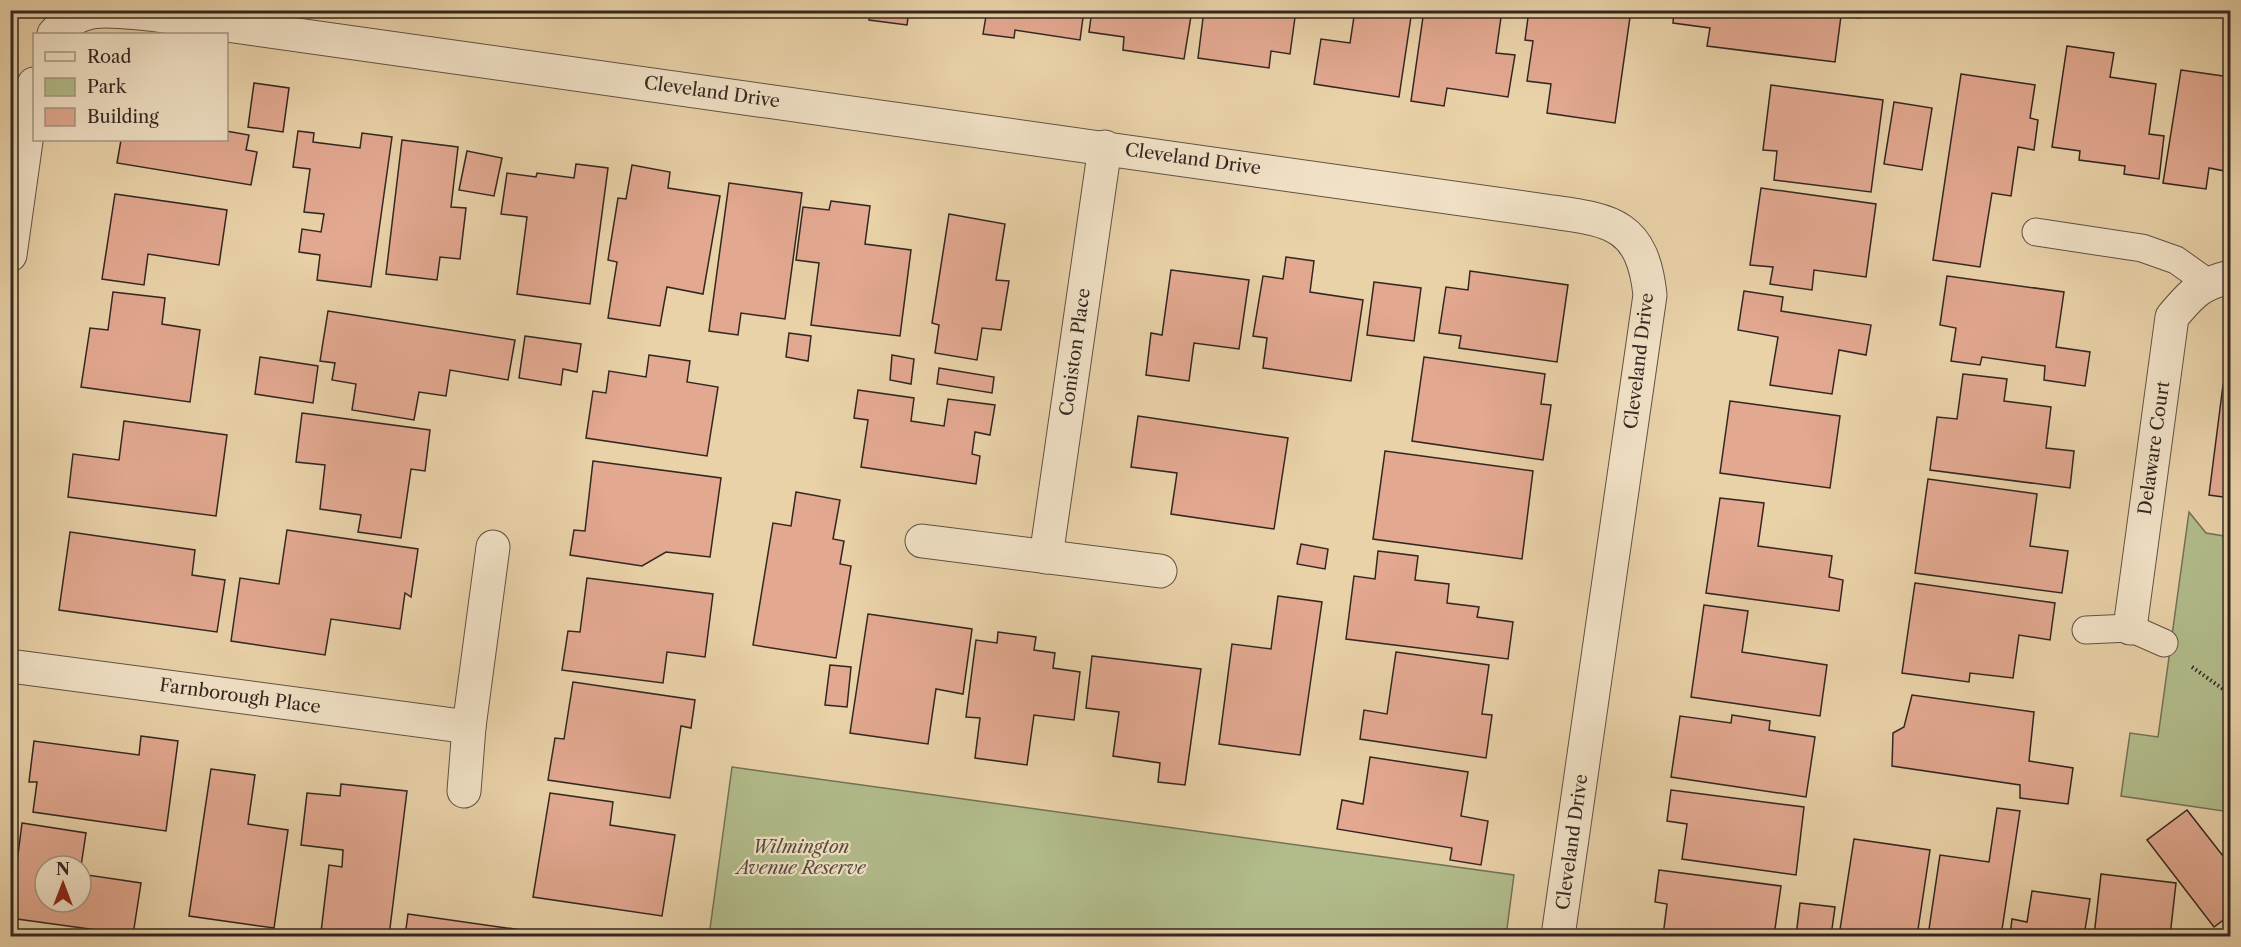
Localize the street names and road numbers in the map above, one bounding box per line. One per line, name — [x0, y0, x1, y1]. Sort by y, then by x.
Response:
street label: Cleveland Drive — [643, 72, 781, 112]
street label: Cleveland Drive — [1124, 139, 1262, 179]
street label: Coniston Place — [1055, 287, 1095, 417]
street label: Cleveland Drive — [1620, 292, 1658, 430]
street label: Delaware Court — [2134, 379, 2174, 516]
street label: Farnborough Place — [158, 674, 322, 718]
street label: Cleveland Drive — [1552, 773, 1592, 911]

